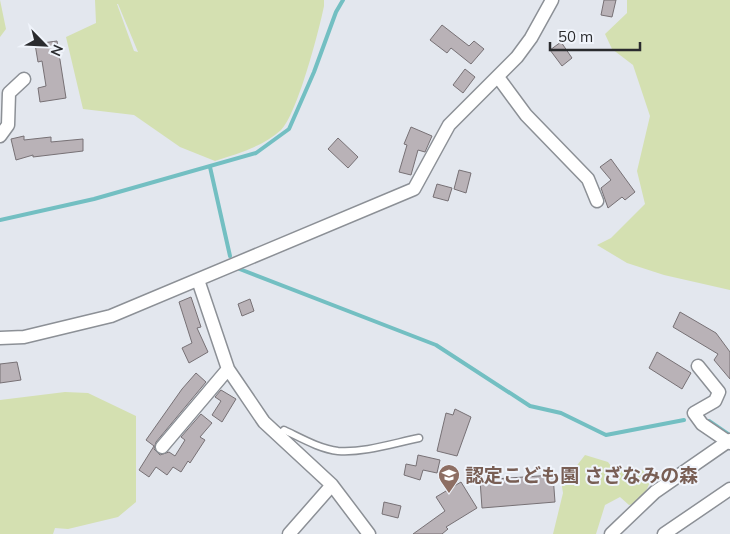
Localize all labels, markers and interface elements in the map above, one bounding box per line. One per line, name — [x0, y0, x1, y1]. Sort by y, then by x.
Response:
north arrow — [20, 20, 70, 70]
scale bar — [550, 20, 640, 52]
text: 50 m — [558, 27, 593, 46]
text: N — [47, 42, 67, 59]
school or university icon: 認定こども園 さざなみの森 — [437, 463, 461, 494]
place label: 認定こども園 さざなみの森 — [465, 463, 698, 487]

